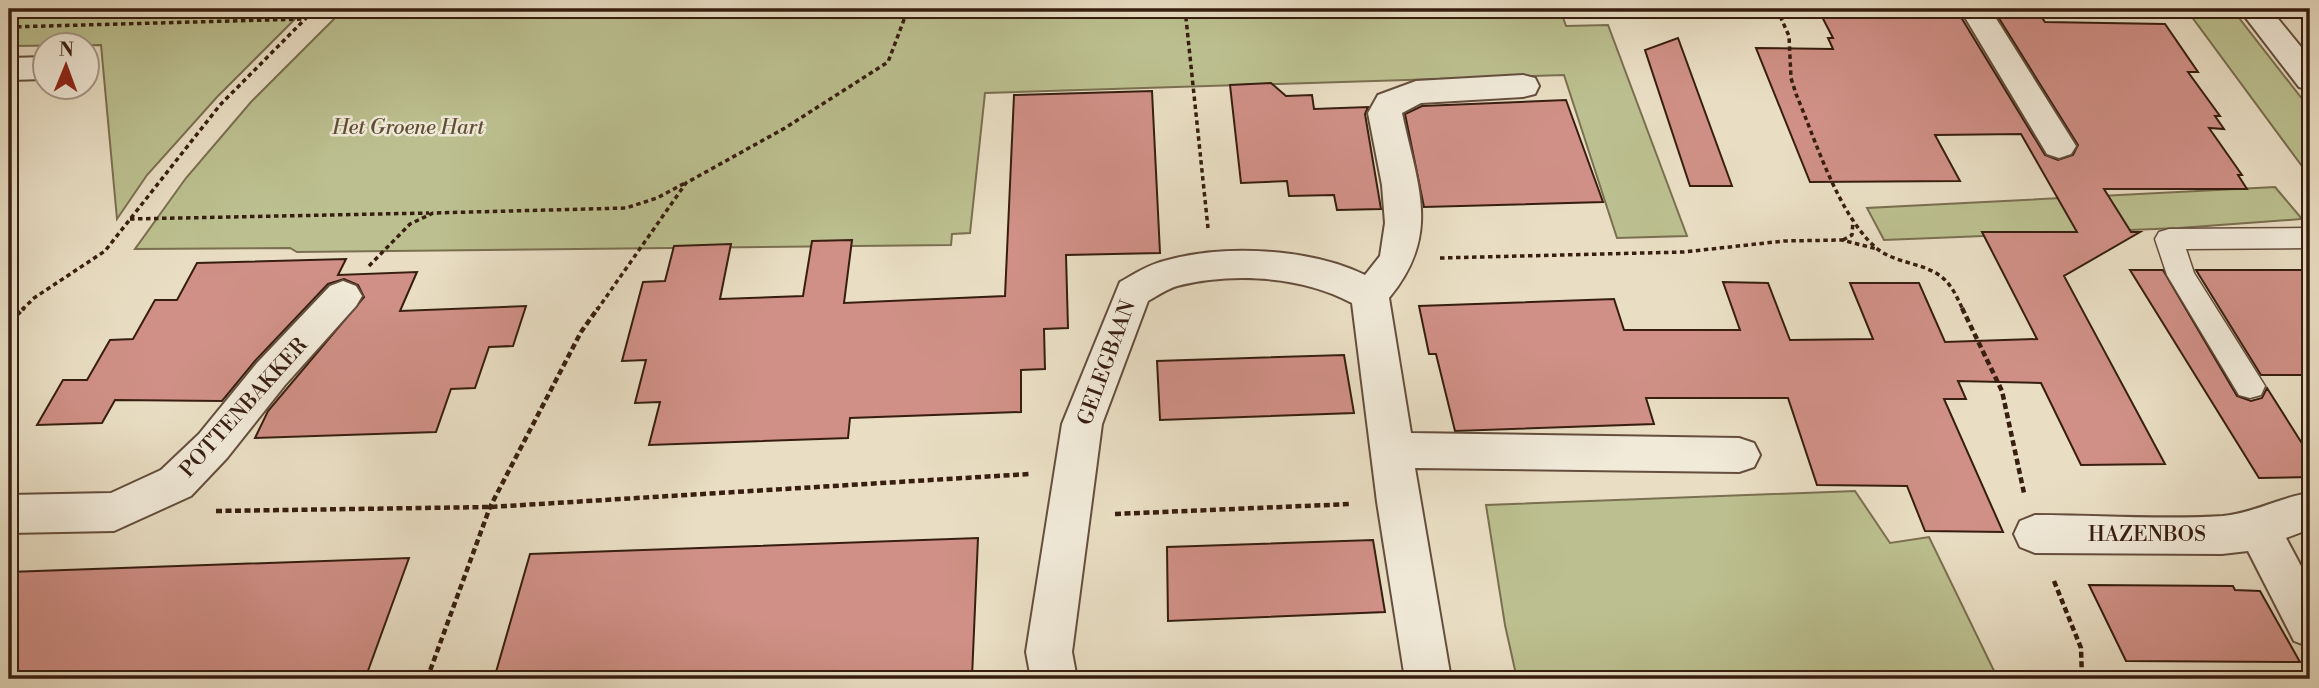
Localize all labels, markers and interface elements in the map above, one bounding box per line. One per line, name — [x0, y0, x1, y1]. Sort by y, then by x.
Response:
north arrow — [32, 32, 102, 102]
text: N — [59, 38, 74, 62]
park label: Het Groene Hart — [331, 115, 485, 141]
street label: GELEGBAAN — [1072, 297, 1142, 429]
street label: POTTENBAKKER — [175, 333, 314, 483]
street label: HAZENBOS — [2088, 522, 2206, 548]

